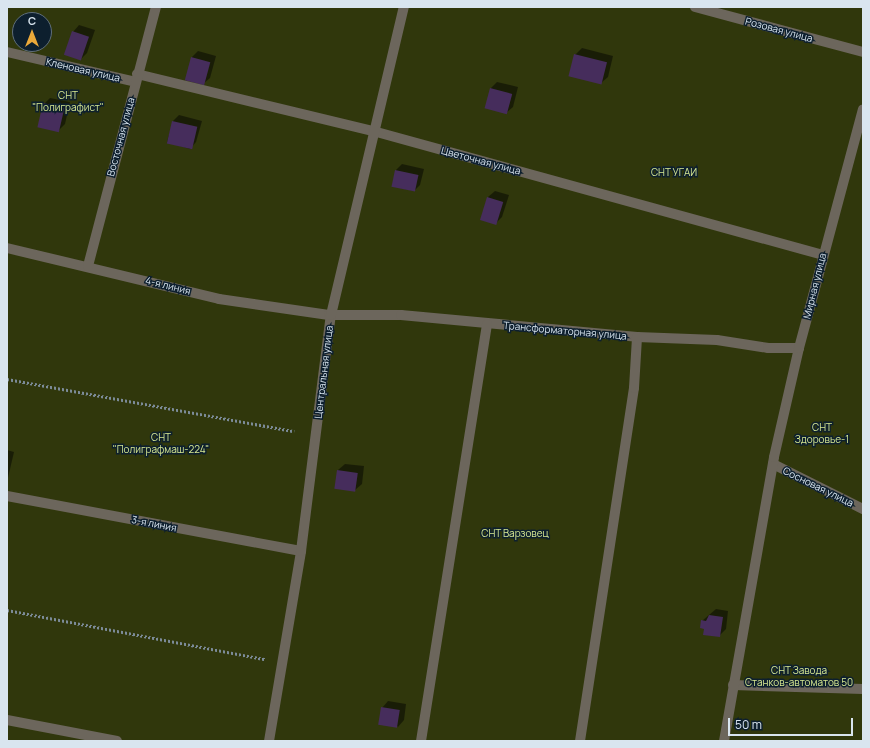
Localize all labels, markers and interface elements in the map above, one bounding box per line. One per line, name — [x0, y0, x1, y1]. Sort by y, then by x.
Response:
north arrow — [12, 12, 52, 52]
text: С — [28, 13, 36, 28]
street label: Розовая улица — [744, 15, 814, 45]
street label: Кленовая улица — [45, 56, 121, 84]
park label: СНТ "Полиграфист" — [32, 89, 104, 112]
street label: Восточная улица — [105, 96, 137, 178]
street label: Цветочная улица — [440, 145, 522, 177]
park label: СНТ УГАИ — [651, 167, 697, 179]
street label: Мирная улица — [801, 252, 829, 320]
street label: 4-я линия — [144, 275, 192, 297]
street label: Трансформаторная улица — [503, 320, 627, 342]
street label: Центральная улица — [312, 325, 336, 419]
park label: СНТ Здоровье-1 — [795, 421, 849, 444]
park label: СНТ "Полиграфмаш-224" — [113, 431, 209, 454]
street label: Сосновая улица — [781, 465, 855, 509]
street label: 3-я линия — [130, 514, 178, 534]
park label: СНТ Варзовец — [481, 528, 549, 540]
park label: СНТ Завода Станков-автоматов 50 — [745, 664, 853, 688]
scale bar — [730, 710, 855, 736]
text: 50 m — [735, 716, 762, 733]

